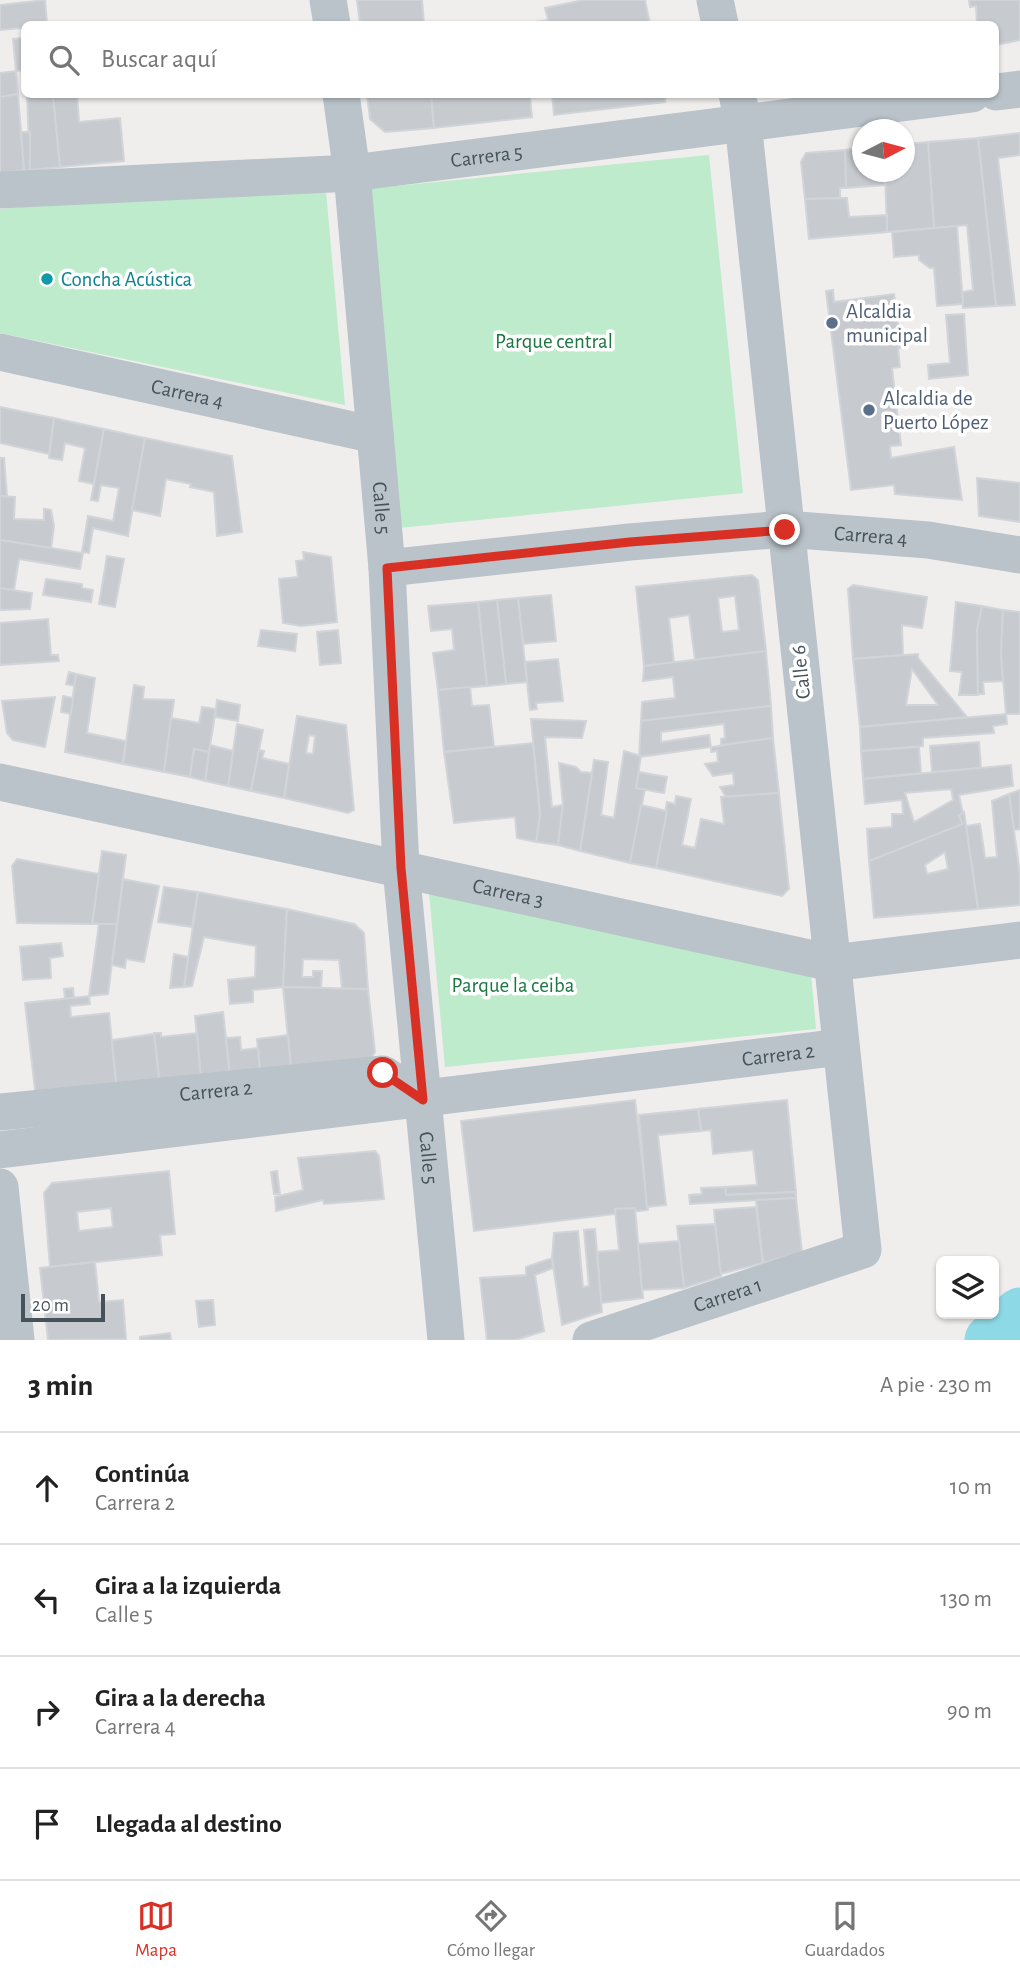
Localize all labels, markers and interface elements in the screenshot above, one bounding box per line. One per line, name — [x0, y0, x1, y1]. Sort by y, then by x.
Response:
search box — [21, 21, 999, 98]
icon: search — [45, 41, 83, 79]
text: Buscar aquí — [101, 46, 217, 72]
north arrow — [852, 119, 915, 182]
street label: Carrera 5 — [449, 141, 524, 171]
place label: Concha Acústica — [61, 269, 193, 290]
marker: Concha Acústica — [39, 271, 55, 287]
place label: Alcaldia municipal — [846, 301, 928, 346]
marker: Alcaldia municipal — [824, 315, 840, 331]
park label: Parque central — [495, 331, 613, 352]
street label: Carrera 4 — [149, 375, 226, 412]
place label: Alcaldia de Puerto López — [883, 388, 989, 433]
marker: Alcaldia de Puerto López — [861, 402, 877, 418]
street label: Calle 5 — [369, 481, 394, 535]
route end — [769, 514, 800, 545]
street label: Carrera 4 — [833, 522, 908, 549]
street label: Calle 6 — [788, 644, 814, 700]
street label: Carrera 3 — [471, 875, 546, 910]
park label: Parque la ceiba — [452, 975, 575, 996]
street label: Carrera 2 — [741, 1040, 816, 1070]
route start — [367, 1057, 398, 1088]
street label: Carrera 2 — [179, 1077, 253, 1105]
street label: Calle 5 — [416, 1131, 442, 1185]
map controls — [936, 1256, 999, 1319]
button: layers — [936, 1256, 999, 1319]
street label: Carrera 1 — [691, 1274, 765, 1316]
scale bar — [21, 1291, 105, 1323]
text: 20 m — [32, 1296, 69, 1315]
text: 3 min — [28, 1371, 93, 1401]
text: A pie · 230 m — [880, 1374, 992, 1397]
text: Continúa — [95, 1461, 190, 1487]
icon: ahead — [28, 1469, 66, 1507]
text: 10 m — [950, 1476, 992, 1499]
text: Carrera 2 — [95, 1492, 175, 1515]
text: Gira a la izquierda — [95, 1573, 281, 1599]
icon: left — [28, 1581, 66, 1619]
text: 130 m — [940, 1588, 992, 1611]
text: Calle 5 — [95, 1604, 153, 1627]
text: Gira a la derecha — [95, 1685, 266, 1711]
icon: right — [28, 1693, 66, 1731]
text: 90 m — [947, 1700, 992, 1723]
text: Carrera 4 — [95, 1716, 175, 1739]
icon: arrive — [28, 1805, 66, 1843]
text: Llegada al destino — [95, 1811, 282, 1837]
tab: Mapa — [135, 1897, 177, 1962]
tab: Cómo llegar — [447, 1897, 535, 1962]
tab: Guardados — [805, 1897, 885, 1962]

